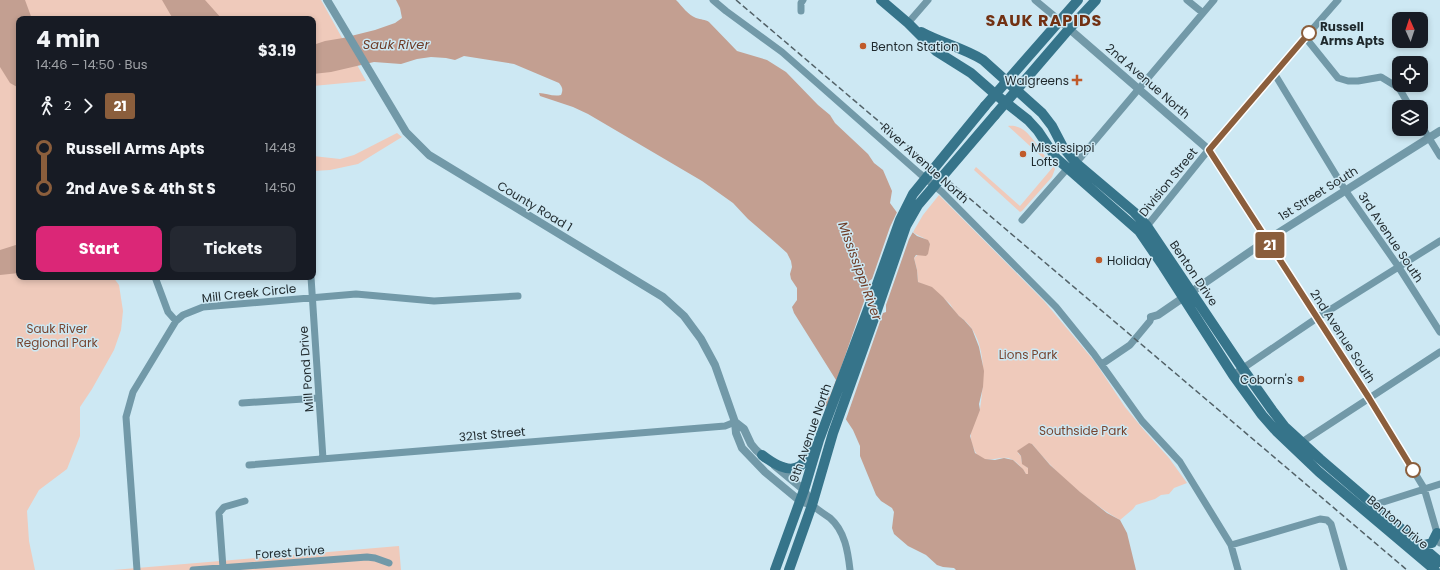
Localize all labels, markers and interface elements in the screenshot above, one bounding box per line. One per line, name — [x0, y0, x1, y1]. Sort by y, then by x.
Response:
district label: SAUK RAPIDS — [986, 9, 1102, 32]
north arrow — [1392, 12, 1428, 48]
map controls — [1392, 12, 1428, 136]
place label: Russell Arms Apts — [1320, 18, 1385, 49]
text: 4 min — [36, 24, 100, 55]
marker: Russell Arms Apts — [1301, 25, 1317, 41]
water label: Sauk River — [363, 35, 430, 54]
place label: Benton Station — [871, 38, 959, 55]
text: $3.19 — [258, 40, 296, 61]
street label: 2nd Avenue North — [1102, 40, 1194, 122]
marker: Benton Station — [858, 41, 868, 51]
text: 14:46 – 14:50 · Bus — [36, 55, 148, 74]
button: locate — [1392, 56, 1428, 92]
place label: Walgreens — [1005, 72, 1069, 89]
marker: Walgreens — [1072, 75, 1082, 85]
icon: walk — [36, 95, 58, 117]
icon: forward — [77, 95, 99, 117]
text: 2 — [64, 96, 71, 115]
text: 21 — [113, 96, 127, 116]
button: layers — [1392, 100, 1428, 136]
street label: River Avenue North — [877, 119, 973, 207]
text: Russell Arms Apts — [66, 138, 205, 159]
text: 14:48 — [265, 138, 296, 157]
place label: Mississippi Lofts — [1031, 139, 1094, 170]
street label: Division Street — [1135, 144, 1201, 220]
marker: Mississippi Lofts — [1018, 149, 1028, 159]
street label: 1st Street South — [1275, 162, 1361, 224]
street label: County Road 1 — [494, 177, 576, 235]
text: 2nd Ave S & 4th St S — [66, 178, 216, 199]
text: 14:50 — [265, 178, 296, 197]
street label: 3rd Avenue South — [1354, 188, 1428, 286]
water label: Mississippi River — [833, 219, 887, 324]
button: Start — [36, 226, 162, 272]
button: Tickets — [170, 226, 296, 272]
line badge: 21 — [1252, 232, 1288, 258]
text: 21 — [1263, 235, 1277, 255]
street label: Benton Drive — [1166, 237, 1222, 309]
place label: Holiday — [1107, 252, 1152, 269]
marker: Holiday — [1094, 255, 1104, 265]
street label: Mill Creek Circle — [201, 280, 297, 306]
street label: 2nd Avenue South — [1306, 286, 1380, 386]
park label: Sauk River Regional Park — [16, 320, 98, 351]
street label: Mill Pond Drive — [295, 325, 317, 413]
park label: Lions Park — [999, 346, 1058, 363]
place label: Coborn's — [1240, 371, 1293, 388]
marker: Coborn's — [1296, 374, 1306, 384]
street label: 9th Avenue North — [785, 381, 835, 485]
park label: Southside Park — [1039, 422, 1128, 439]
street label: 321st Street — [458, 423, 526, 445]
unlabelled marker — [1405, 462, 1421, 478]
street label: Benton Drive — [1364, 491, 1432, 553]
street label: Forest Drive — [255, 541, 325, 563]

